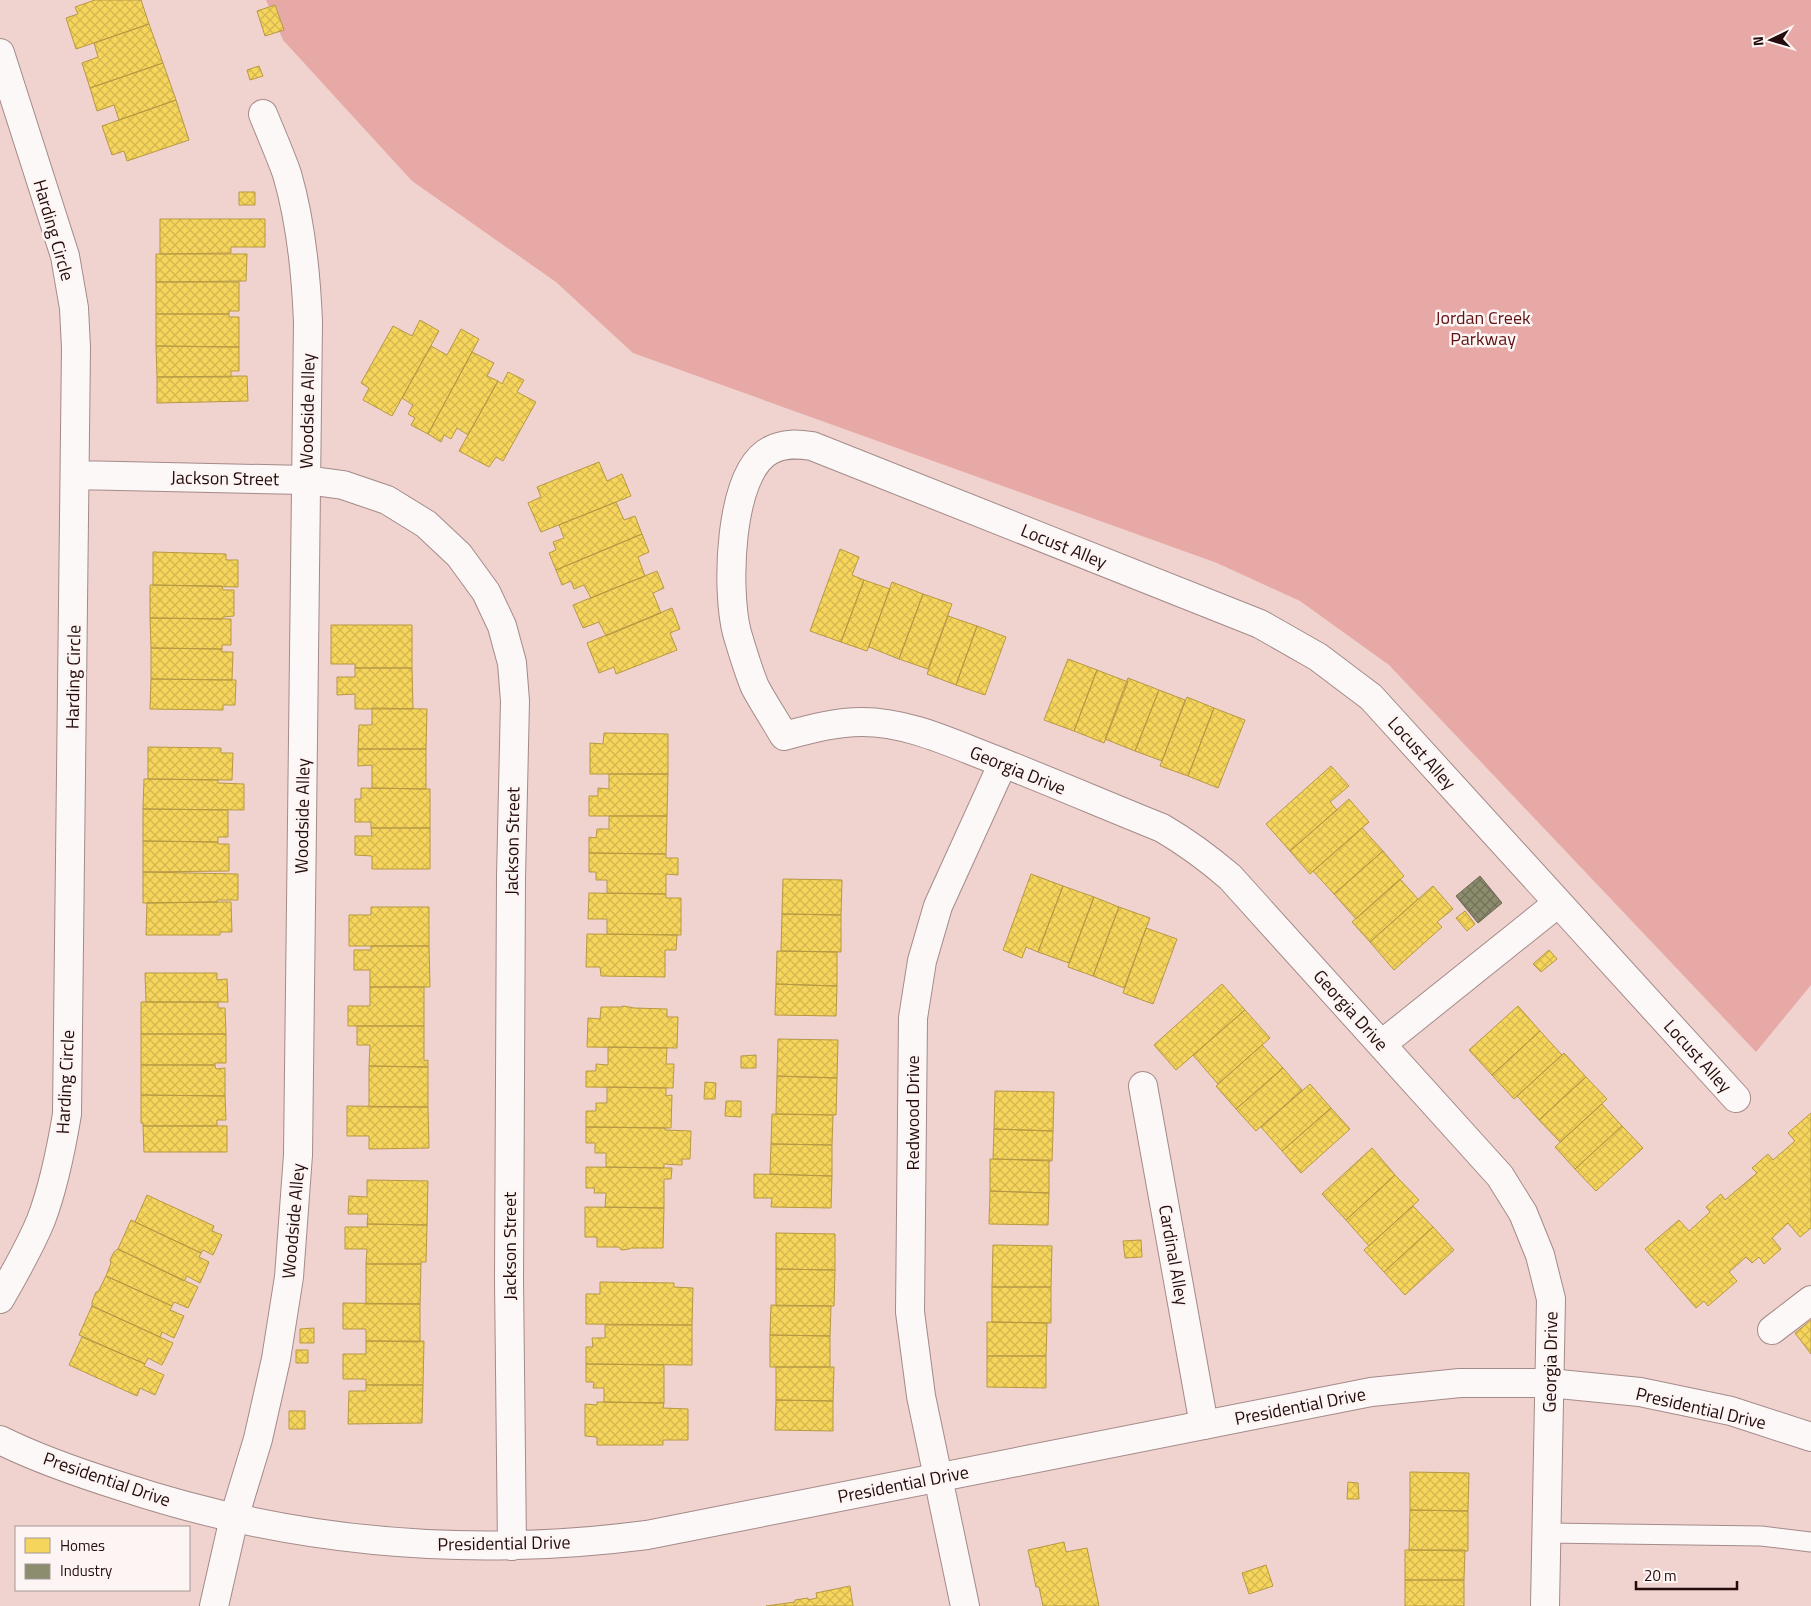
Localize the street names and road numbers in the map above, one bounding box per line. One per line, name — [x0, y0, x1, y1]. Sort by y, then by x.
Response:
street label: Harding Circle — [27, 176, 81, 284]
street label: Woodside Alley — [292, 353, 322, 469]
street label: Jackson Street — [170, 464, 280, 492]
street label: Locust Alley — [1017, 516, 1111, 576]
street label: Harding Circle — [59, 625, 87, 729]
street label: Locust Alley — [1382, 710, 1463, 796]
street label: Georgia Drive — [966, 739, 1070, 801]
street label: Woodside Alley — [287, 758, 317, 874]
street label: Jackson Street — [498, 786, 526, 896]
street label: Georgia Drive — [1307, 963, 1395, 1057]
street label: Locust Alley — [1658, 1013, 1739, 1099]
street label: Harding Circle — [49, 1029, 81, 1135]
street label: Redwood Drive — [899, 1055, 926, 1171]
street label: Woodside Alley — [275, 1162, 312, 1280]
street label: Jackson Street — [496, 1191, 523, 1300]
street label: Cardinal Alley — [1152, 1203, 1196, 1308]
street label: Georgia Drive — [1536, 1311, 1564, 1413]
street label: Presidential Drive — [1232, 1380, 1368, 1432]
street label: Presidential Drive — [1633, 1380, 1769, 1436]
street label: Presidential Drive — [40, 1445, 174, 1513]
street label: Presidential Drive — [835, 1458, 971, 1510]
street label: Presidential Drive — [437, 1528, 571, 1558]

